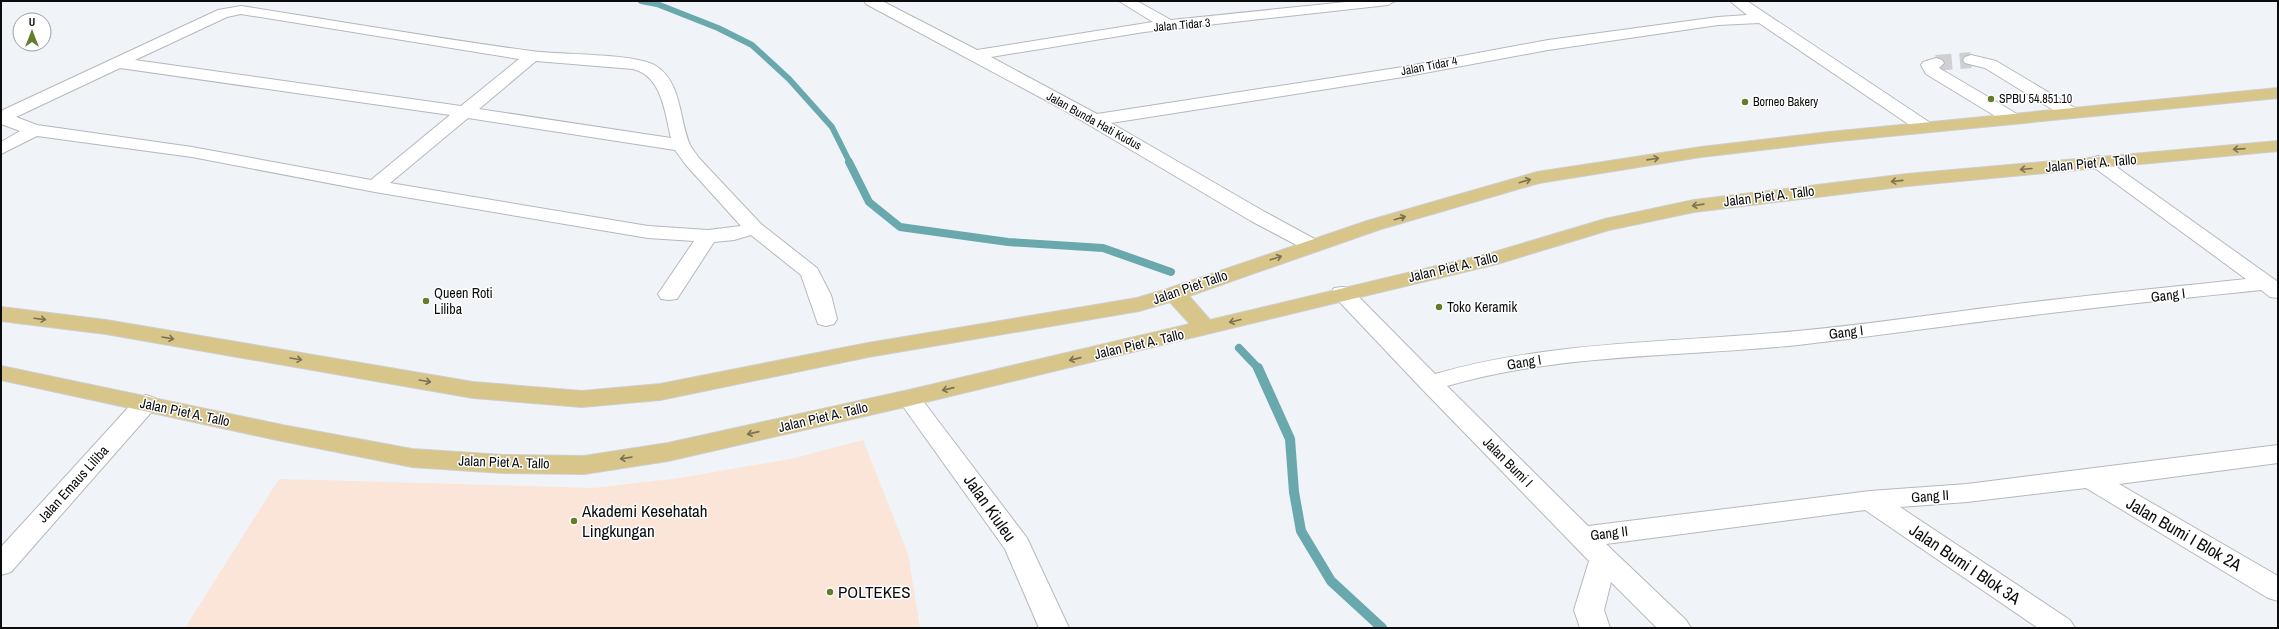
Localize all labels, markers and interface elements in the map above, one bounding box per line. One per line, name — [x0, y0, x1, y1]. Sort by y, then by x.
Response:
north arrow — [12, 12, 52, 52]
text: U — [29, 15, 35, 29]
street label: Jalan Tidar 3 — [1153, 15, 1211, 35]
street label: Jalan Tidar 4 — [1399, 53, 1459, 79]
street label: Jalan Bunda Hati Kudus — [1044, 88, 1144, 154]
place label: SPBU 54.851.10 — [1999, 91, 2072, 107]
place label: Borneo Bakery — [1753, 94, 1818, 110]
marker: SPBU 54.851.10 — [1986, 94, 1996, 104]
marker: Borneo Bakery — [1740, 97, 1750, 107]
one-way arrow — [2233, 145, 2246, 152]
street label: Jalan Piet A. Tallo — [2045, 150, 2137, 176]
one-way arrow — [1646, 155, 1659, 163]
one-way arrow — [2020, 165, 2033, 172]
one-way arrow — [1518, 177, 1531, 184]
one-way arrow — [1891, 177, 1904, 185]
street label: Jalan Piet A. Tallo — [1723, 182, 1815, 210]
one-way arrow — [1692, 201, 1705, 209]
one-way arrow — [1393, 214, 1406, 221]
street label: Jalan Piet A. Tallo — [1406, 248, 1500, 286]
one-way arrow — [1270, 254, 1283, 261]
street label: Jalan Piet Tallo — [1150, 266, 1230, 308]
place label: Queen Roti Liliba — [434, 284, 493, 318]
street label: Gang I — [2150, 284, 2186, 306]
marker: Queen Roti Liliba — [421, 296, 431, 306]
place label: Toko Keramik — [1447, 298, 1517, 316]
marker: Toko Keramik — [1434, 302, 1444, 312]
one-way arrow — [33, 315, 46, 323]
one-way arrow — [1229, 317, 1242, 325]
street label: Gang I — [1828, 321, 1864, 343]
street label: Jalan Piet A. Tallo — [1092, 325, 1186, 363]
one-way arrow — [161, 334, 174, 342]
street label: Gang I — [1506, 350, 1542, 374]
one-way arrow — [290, 355, 303, 363]
one-way arrow — [1068, 356, 1081, 363]
one-way arrow — [418, 377, 431, 385]
one-way arrow — [942, 385, 955, 393]
street label: Jalan Piet A. Tallo — [138, 394, 232, 430]
street label: Jalan Piet A. Tallo — [776, 398, 870, 436]
one-way arrow — [747, 430, 760, 437]
street label: Jalan Bumi I — [1479, 433, 1537, 491]
street label: Jalan Emaus Liliba — [34, 441, 113, 526]
street label: Jalan Piet A. Tallo — [458, 451, 550, 473]
one-way arrow — [620, 454, 633, 462]
street label: Jalan Kiuleu — [959, 470, 1022, 546]
street label: Gang II — [1911, 486, 1949, 506]
street label: Jalan Bumi I Blok 2A — [2122, 491, 2247, 576]
place label: Akademi Kesehatah Lingkungan — [581, 499, 708, 542]
marker: Akademi Kesehatah Lingkungan — [569, 516, 579, 526]
street label: Jalan Bumi I Blok 3A — [1905, 518, 2026, 610]
street label: Gang II — [1589, 522, 1629, 544]
place label: POLTEKES — [838, 580, 911, 603]
marker: POLTEKES — [825, 587, 835, 597]

